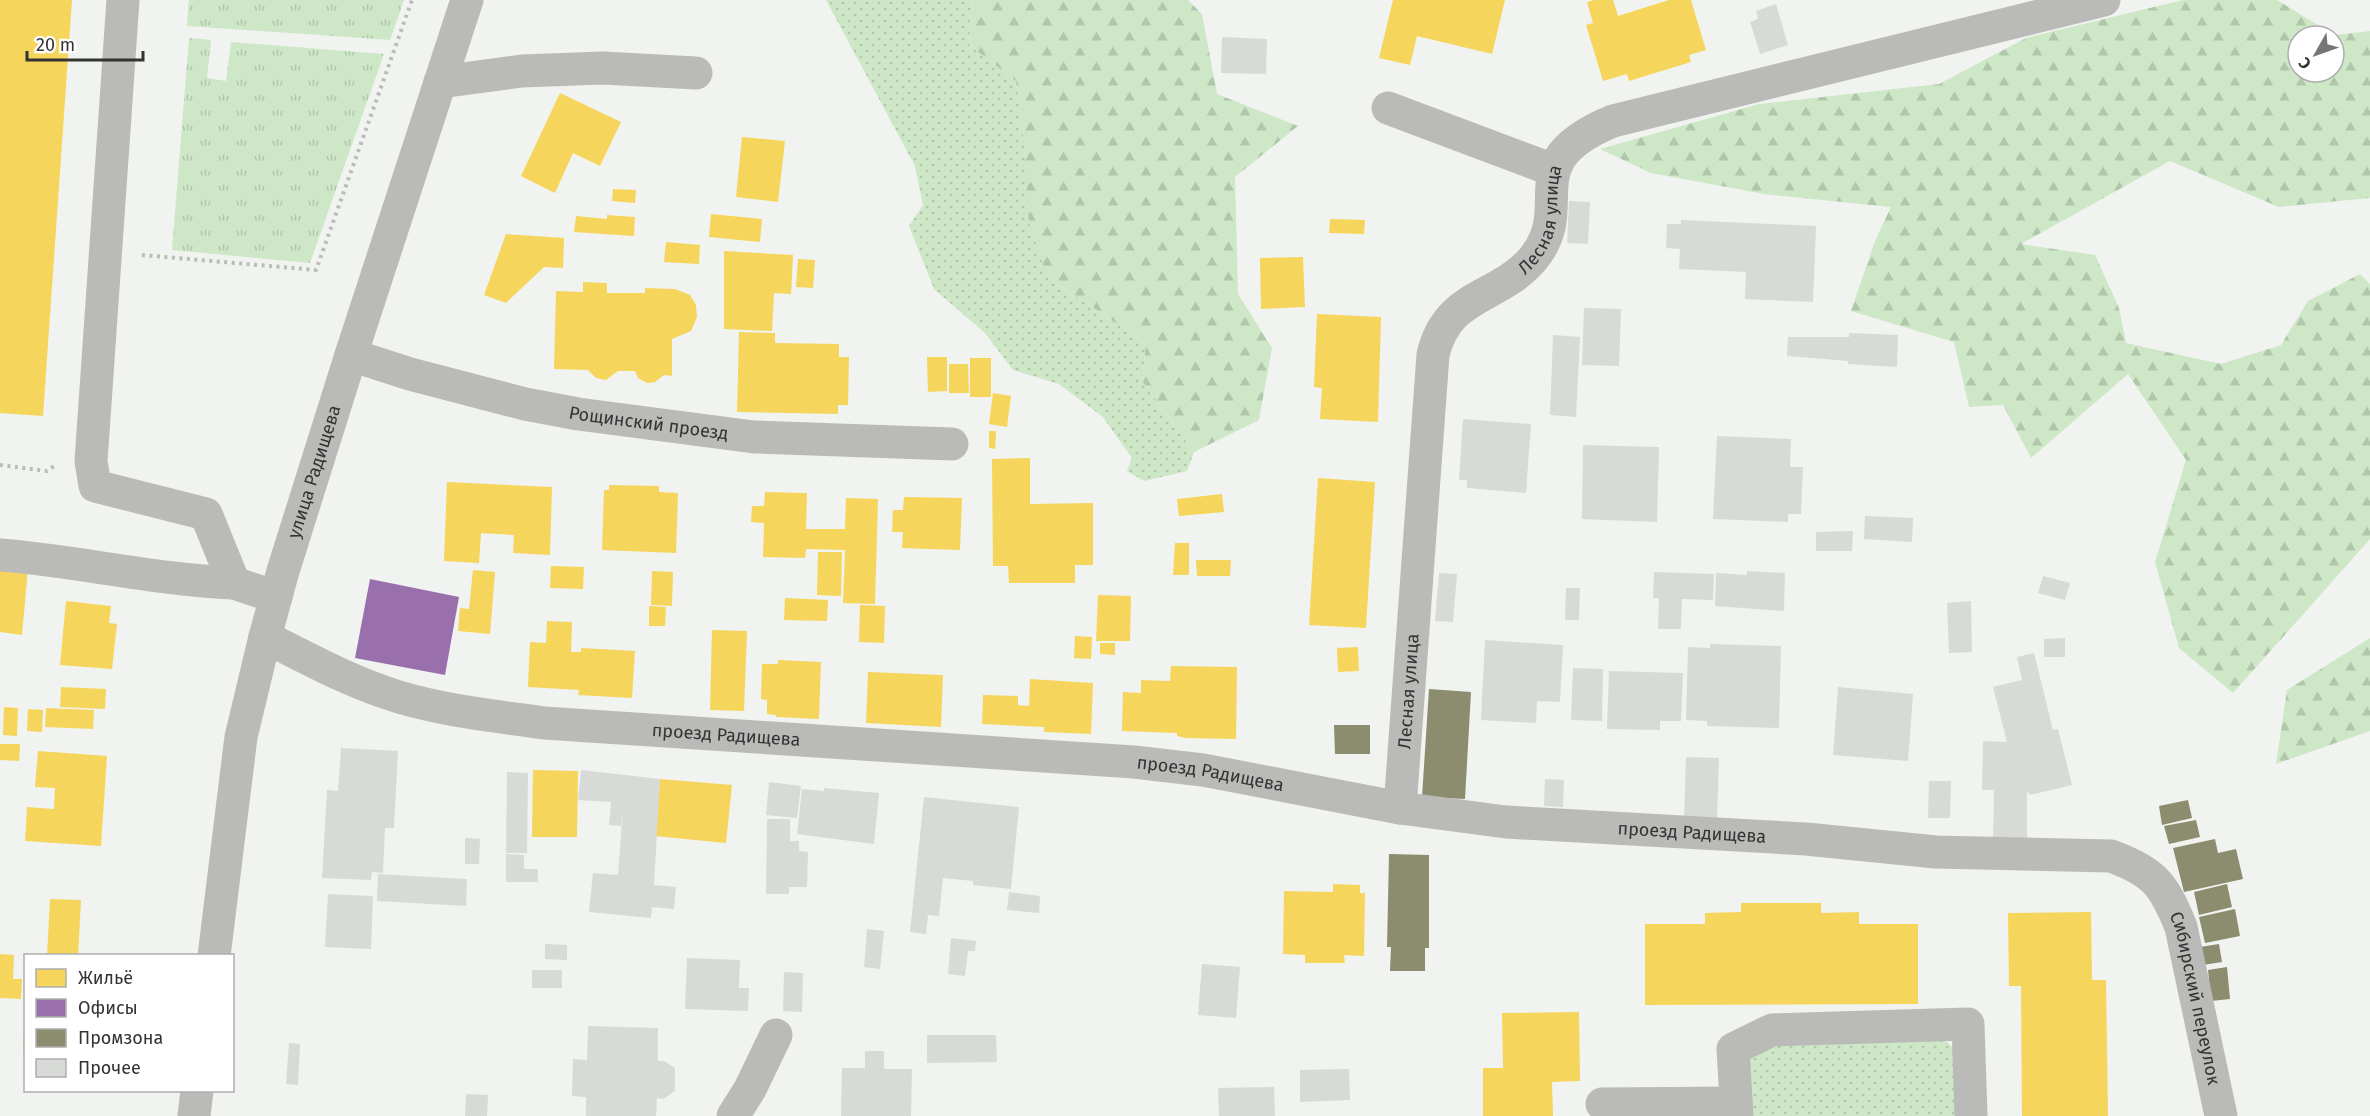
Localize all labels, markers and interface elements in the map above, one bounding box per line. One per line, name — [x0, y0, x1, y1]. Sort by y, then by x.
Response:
scale bar — [27, 24, 142, 62]
north arrow — [2286, 24, 2346, 84]
text: 20 m — [36, 34, 75, 56]
text: С — [2294, 53, 2315, 73]
street label: Лесная улица — [1513, 162, 1567, 279]
street label: Рощинский проезд — [567, 401, 730, 445]
street label: улица Радищева — [283, 402, 346, 541]
street label: Лесная улица — [1393, 633, 1424, 750]
street label: проезд Радищева — [651, 719, 801, 751]
street label: проезд Радищева — [1136, 751, 1286, 796]
street label: проезд Радищева — [1617, 817, 1767, 848]
street label: Сибирский переулок — [2165, 908, 2225, 1088]
legend — [24, 954, 234, 1092]
text: Жильё — [78, 967, 133, 989]
text: Офисы — [78, 997, 138, 1019]
text: Промзона — [78, 1027, 163, 1049]
text: Прочее — [78, 1057, 141, 1079]

